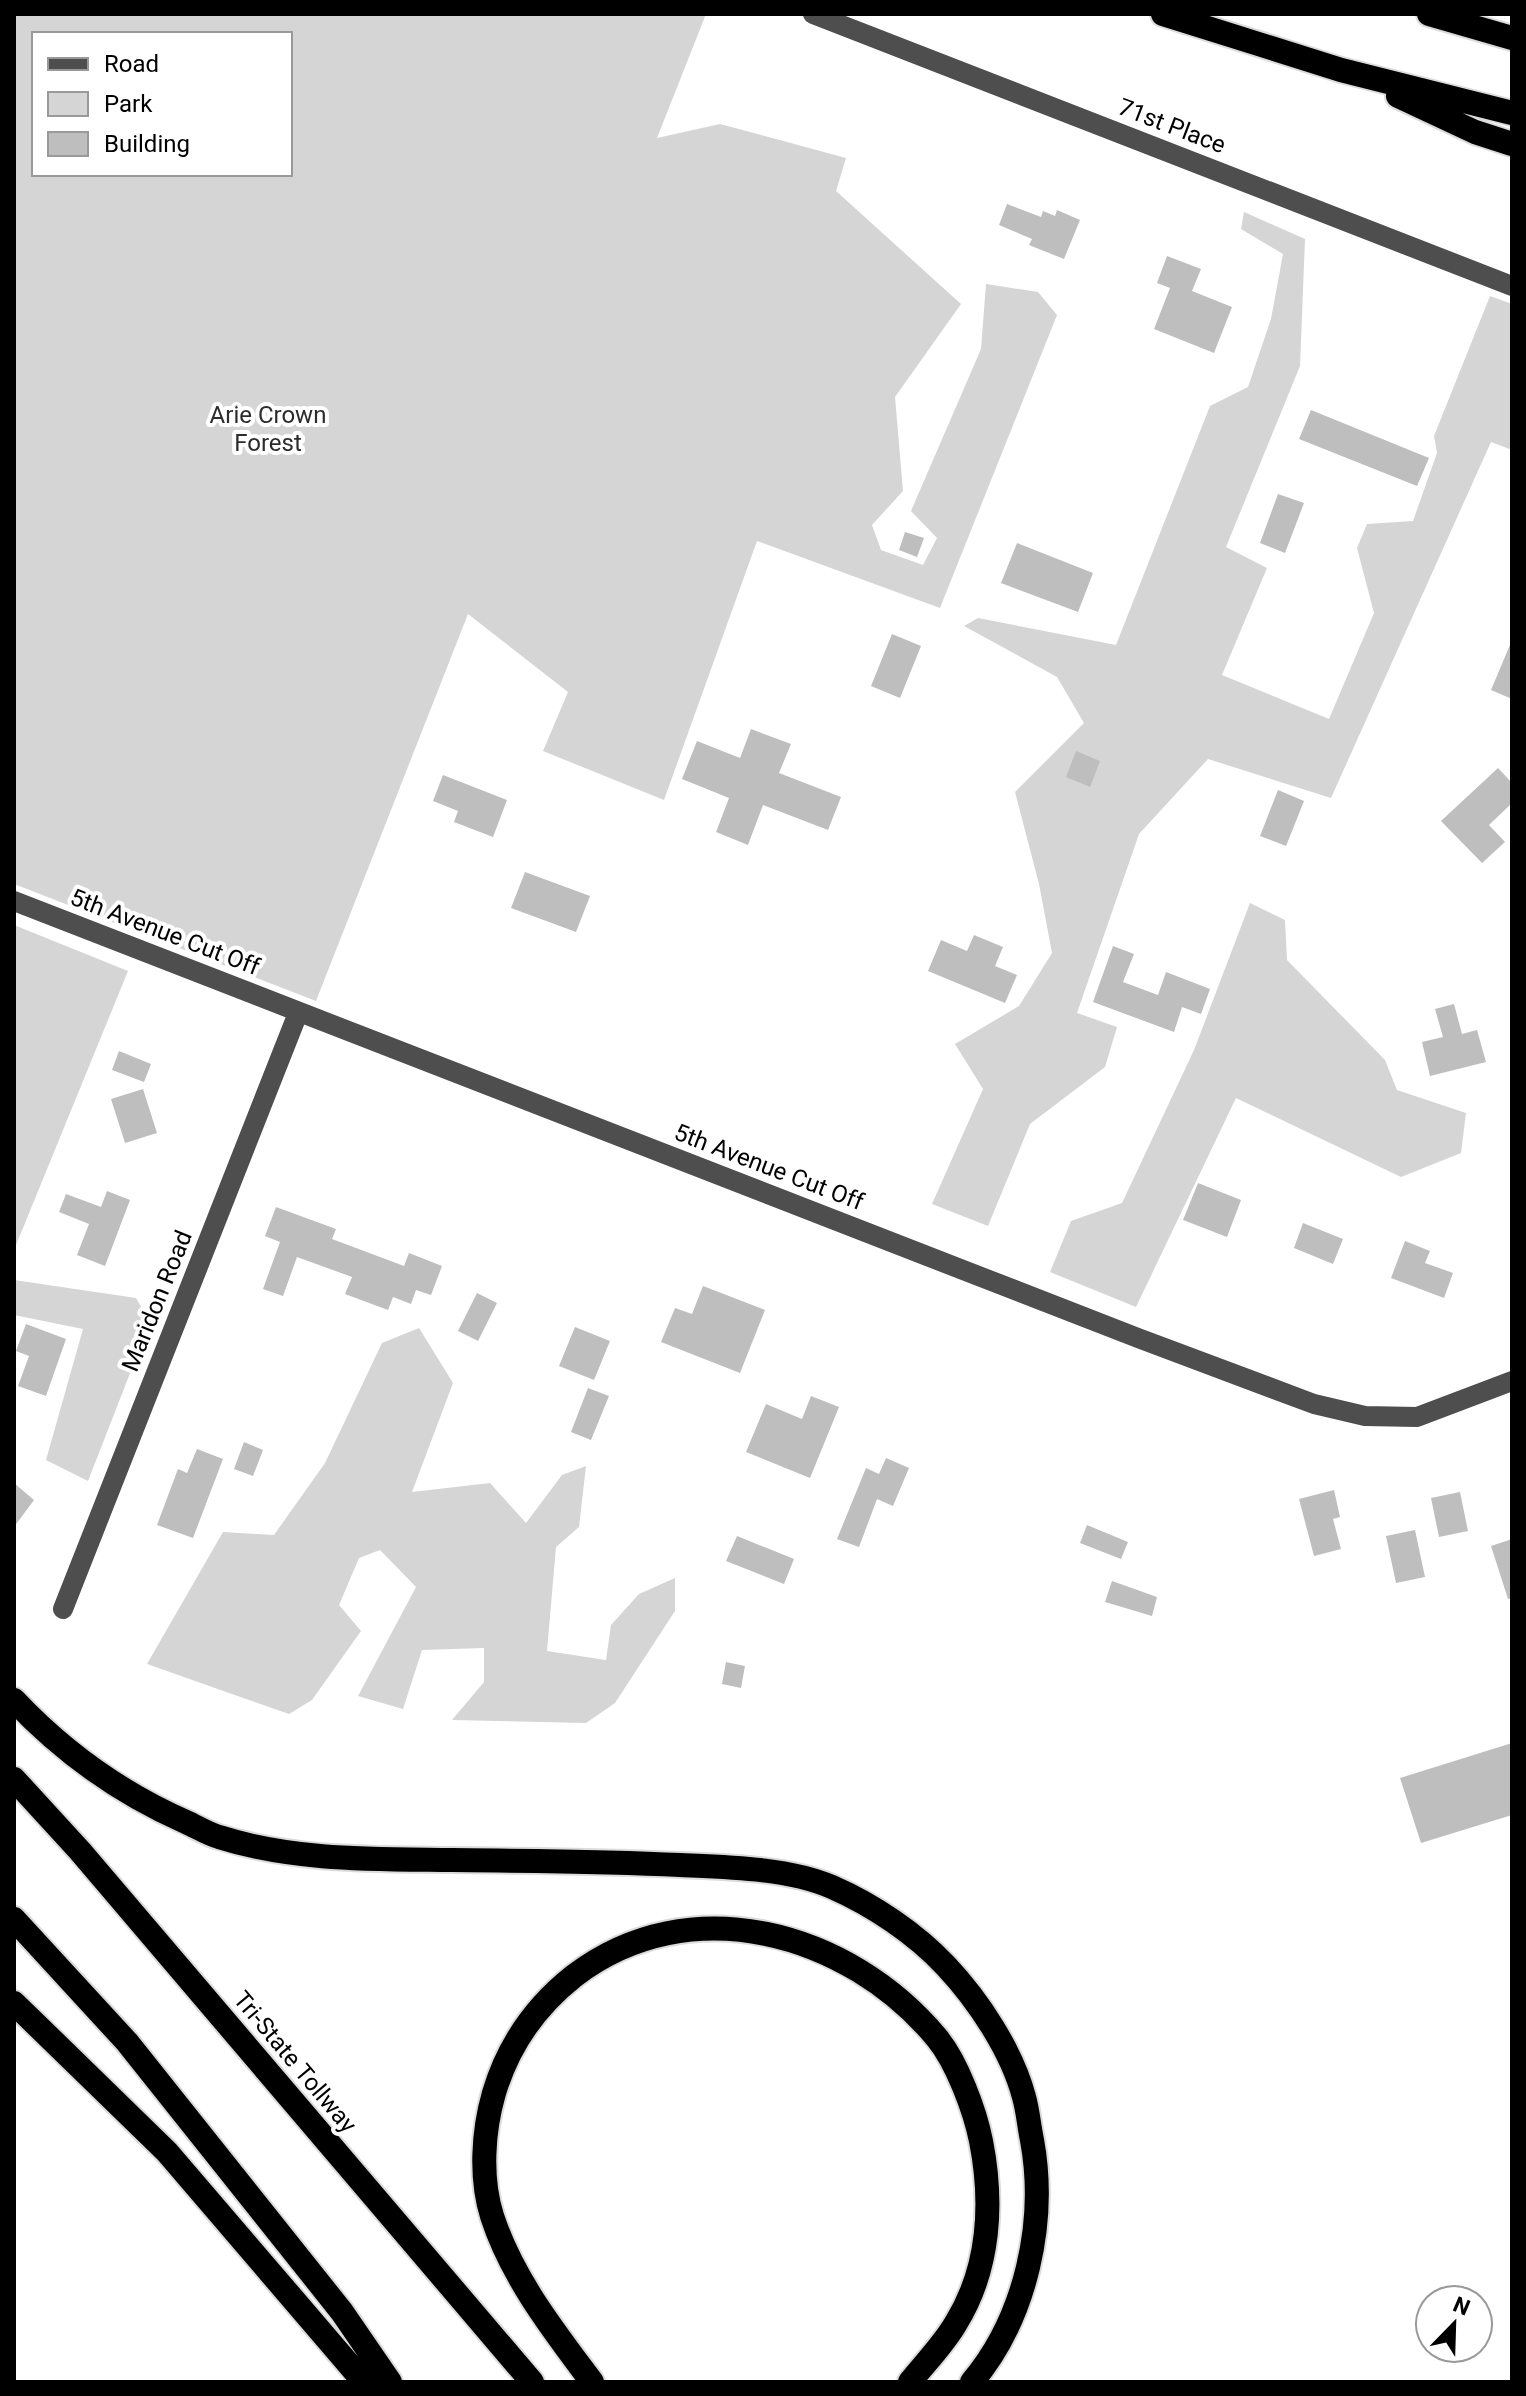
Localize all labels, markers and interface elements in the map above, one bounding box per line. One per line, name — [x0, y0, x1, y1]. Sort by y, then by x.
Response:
legend — [32, 32, 292, 176]
text: Road — [104, 50, 159, 78]
text: Park — [104, 90, 153, 118]
street label: 71st Place — [1114, 93, 1230, 159]
text: Building — [104, 130, 190, 158]
park label: Arie Crown Forest — [210, 401, 326, 457]
street label: 5th Avenue Cut Off — [66, 883, 264, 981]
street label: 5th Avenue Cut Off — [670, 1118, 868, 1216]
street label: Maridon Road — [116, 1226, 198, 1376]
street label: Tri-State Tollway — [228, 1986, 363, 2139]
north arrow — [1414, 2284, 1494, 2364]
text: N — [1450, 2292, 1474, 2321]

